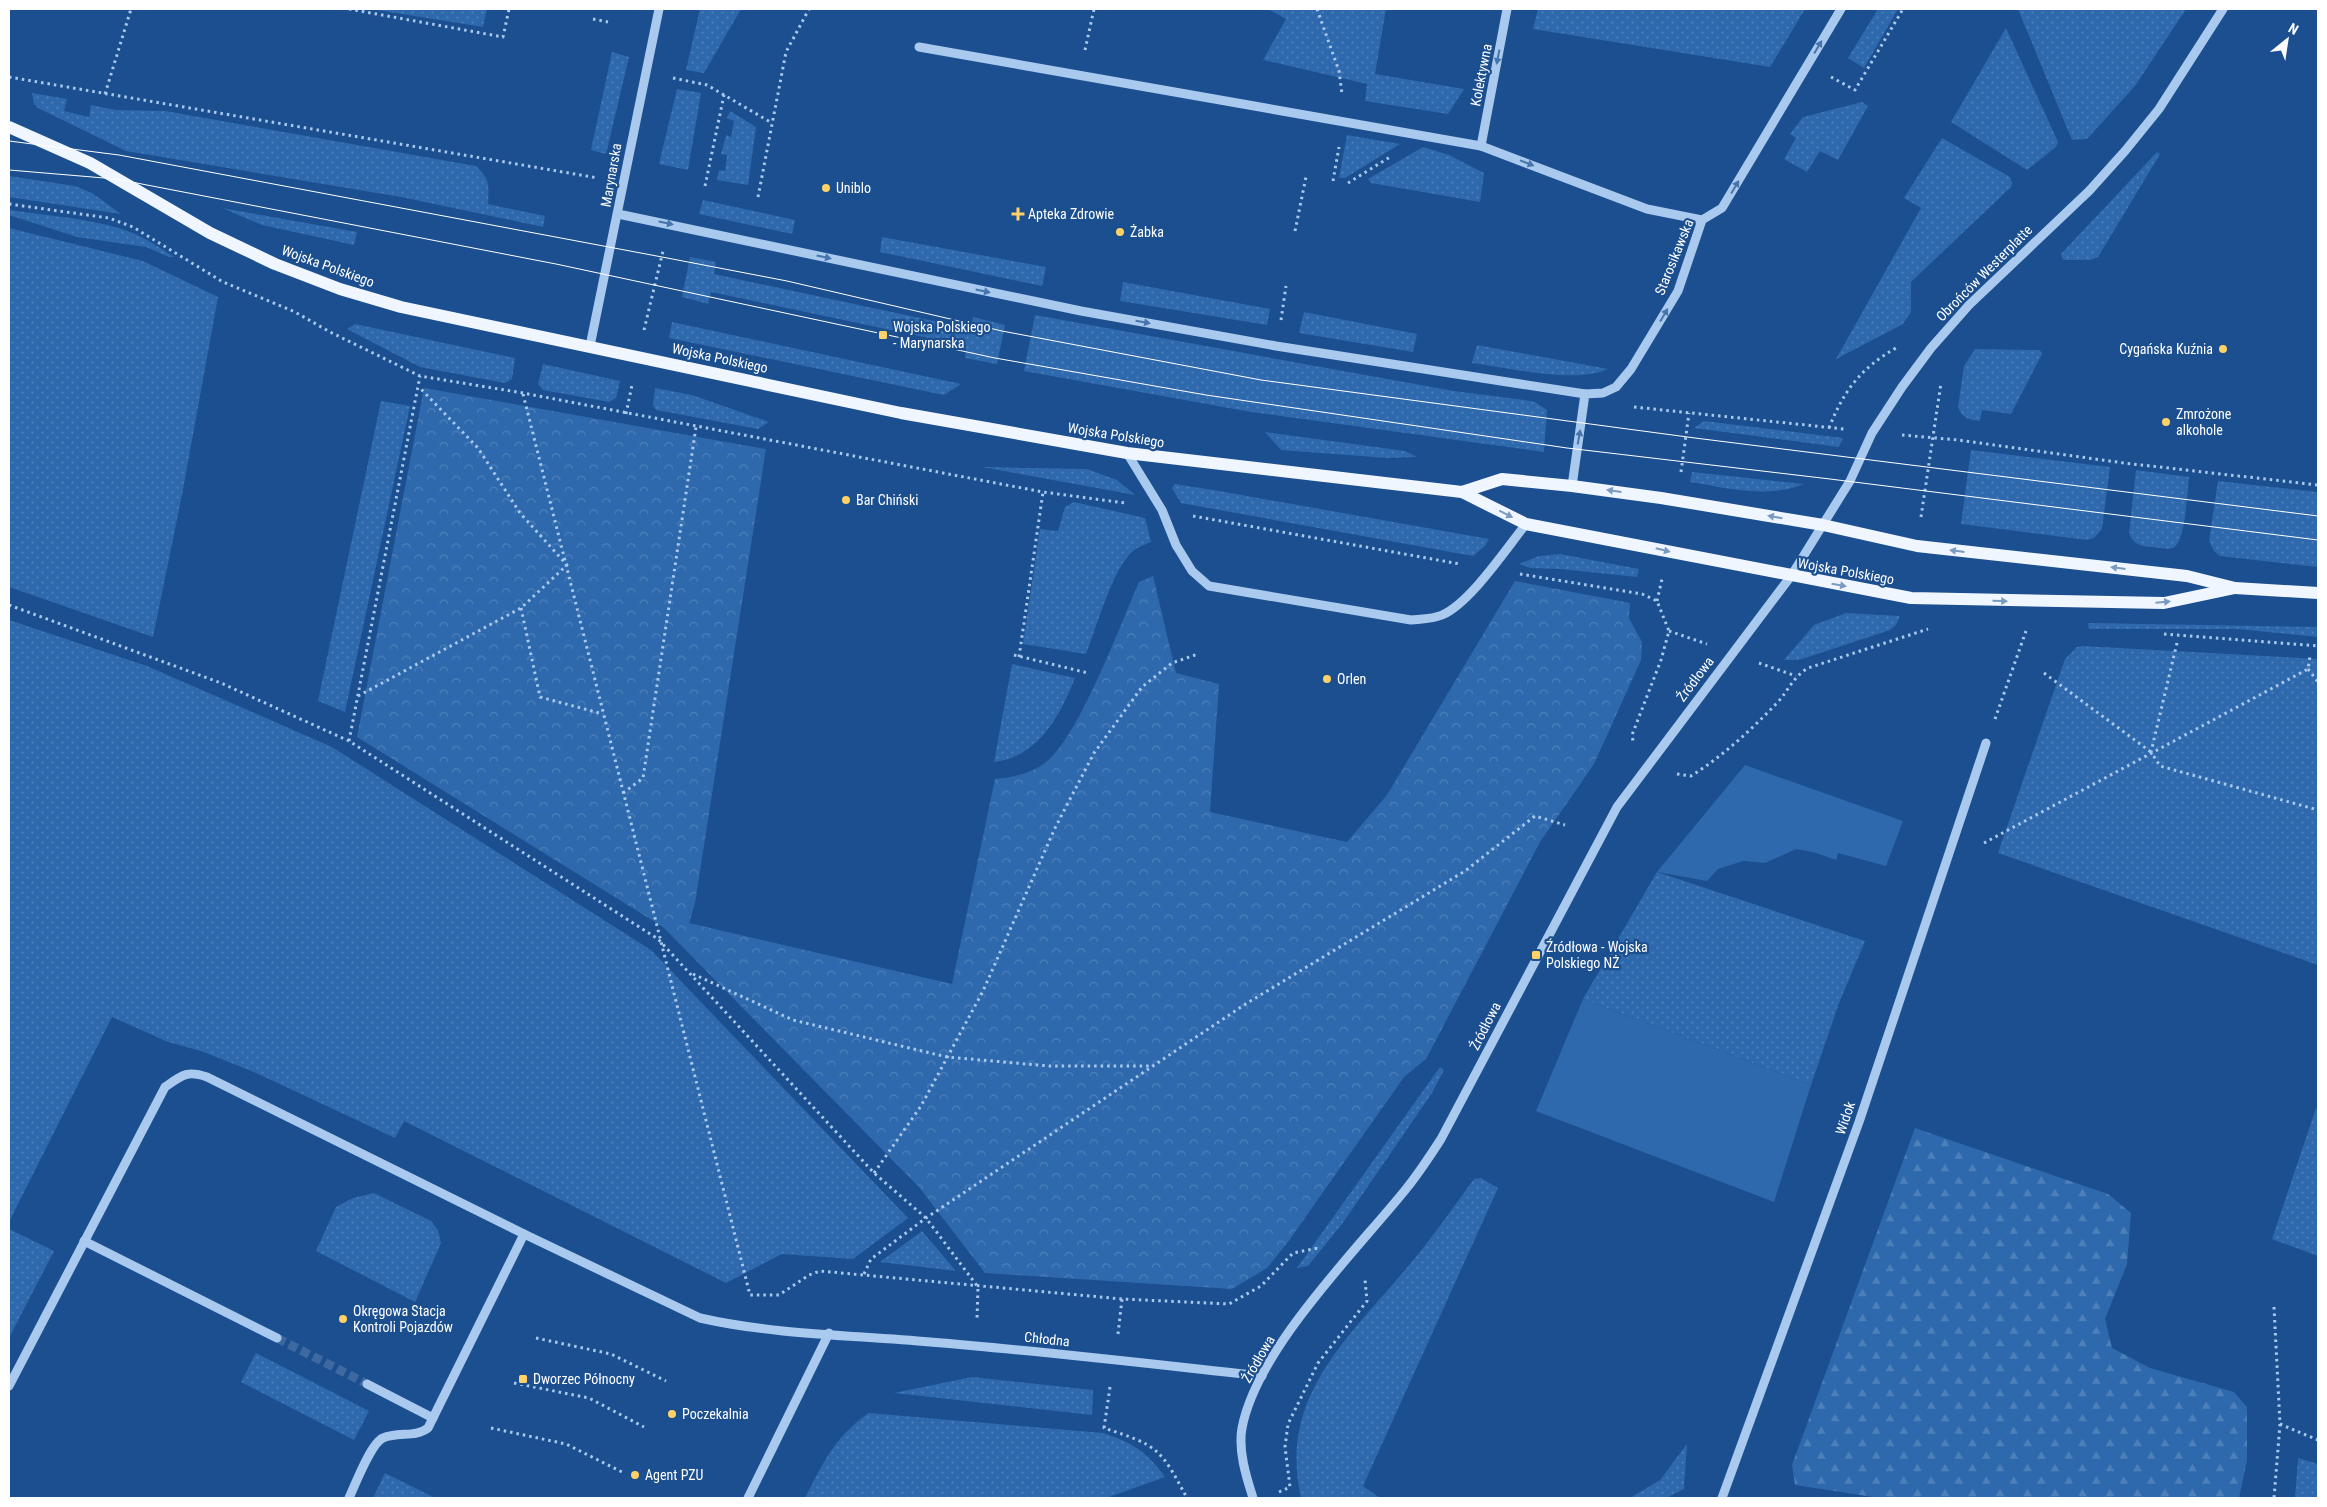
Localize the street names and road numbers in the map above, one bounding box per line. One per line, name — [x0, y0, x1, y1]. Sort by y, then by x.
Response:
street label: Kolektywna — [1467, 42, 1495, 108]
street label: Marynarska — [598, 142, 624, 208]
street label: Starosikawska — [1652, 217, 1696, 297]
street label: Obrońców Westerplatte — [1933, 221, 2036, 324]
street label: Wojska Polskiego — [279, 242, 377, 290]
street label: Wojska Polskiego — [671, 340, 769, 376]
street label: Wojska Polskiego — [1067, 419, 1165, 451]
street label: Wojska Polskiego — [1797, 555, 1895, 587]
street label: Źródłowa — [1672, 653, 1717, 704]
street label: Źródłowa — [1465, 999, 1504, 1053]
street label: Widok — [1832, 1099, 1858, 1137]
street label: Chłodna — [1023, 1329, 1071, 1349]
street label: Źródłowa — [1237, 1332, 1278, 1385]

